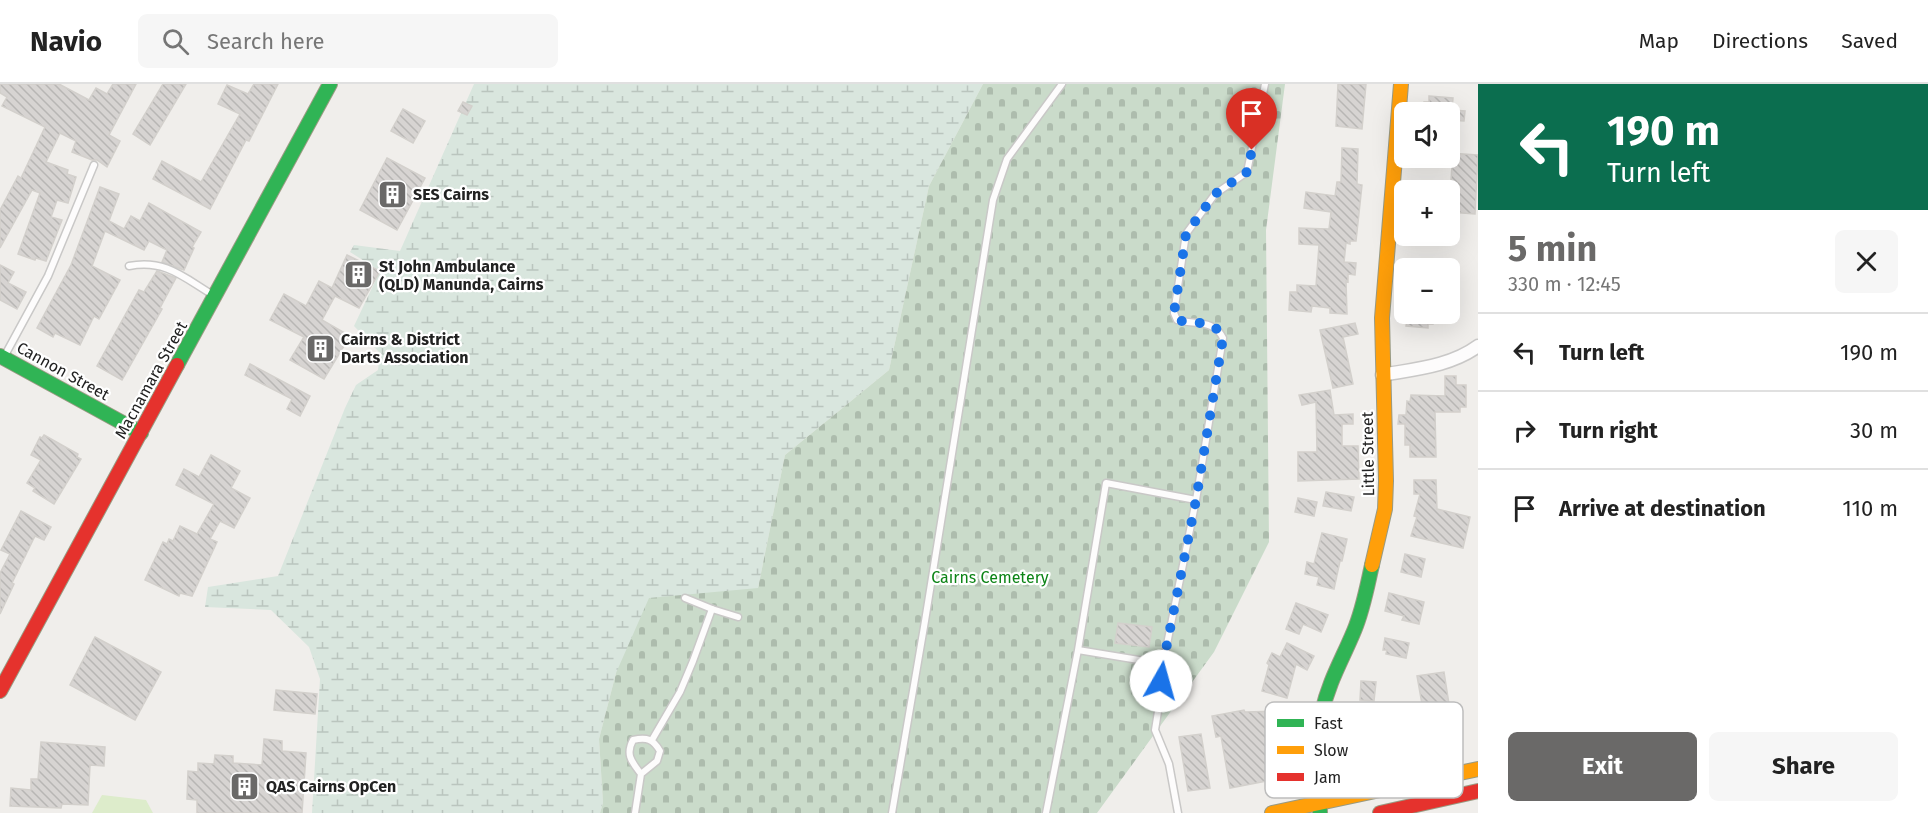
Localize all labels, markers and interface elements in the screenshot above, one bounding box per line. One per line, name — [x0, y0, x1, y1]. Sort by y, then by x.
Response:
search box — [138, 14, 558, 68]
text: Navio — [30, 25, 102, 58]
icon: search — [159, 25, 192, 58]
text: Search here — [207, 28, 325, 55]
text: Map — [1639, 28, 1679, 54]
text: Directions — [1712, 28, 1808, 54]
text: Saved — [1841, 28, 1898, 54]
pin — [1226, 88, 1277, 150]
icon: arrive — [1235, 97, 1268, 130]
map controls — [1394, 102, 1460, 324]
button: sound — [1394, 102, 1460, 168]
text: 190 m — [1607, 106, 1720, 156]
icon: left — [1508, 108, 1586, 186]
text: Turn left — [1607, 157, 1710, 189]
building icon: SES Cairns — [376, 178, 408, 210]
button: + — [1394, 180, 1460, 246]
place label: SES Cairns — [413, 185, 489, 204]
text: 5 min — [1508, 227, 1597, 271]
button: close — [1835, 230, 1898, 293]
place label: St John Ambulance (QLD) Manunda, Cairns — [379, 257, 544, 294]
button: − — [1394, 258, 1460, 324]
building icon: St John Ambulance (QLD) Manunda, Cairns — [342, 259, 374, 291]
text: 330 m · 12:45 — [1508, 272, 1621, 296]
street label: Macnamara Street — [111, 318, 191, 442]
place label: Cairns & District Darts Association — [341, 330, 468, 367]
building icon: Cairns & District Darts Association — [304, 332, 336, 364]
icon: left — [1508, 336, 1541, 369]
street label: Cannon Street — [14, 338, 113, 404]
text: Turn left — [1559, 339, 1644, 366]
text: 190 m — [1840, 339, 1898, 366]
street label: Little Street — [1358, 411, 1378, 497]
icon: right — [1508, 414, 1541, 447]
text: Turn right — [1559, 417, 1658, 444]
text: 30 m — [1850, 417, 1898, 444]
icon: arrive — [1508, 492, 1541, 525]
text: Arrive at destination — [1559, 495, 1766, 522]
text: 110 m — [1842, 495, 1898, 522]
park label: Cairns Cemetery — [931, 568, 1049, 587]
position arrow — [1129, 649, 1193, 713]
legend — [1265, 702, 1463, 798]
text: Fast — [1314, 714, 1343, 733]
button: Exit — [1508, 732, 1697, 801]
button: Share — [1709, 732, 1898, 801]
text: Slow — [1314, 741, 1349, 760]
text: Jam — [1314, 768, 1341, 787]
building icon: QAS Cairns OpCen — [229, 770, 261, 802]
place label: QAS Cairns OpCen — [266, 777, 396, 796]

